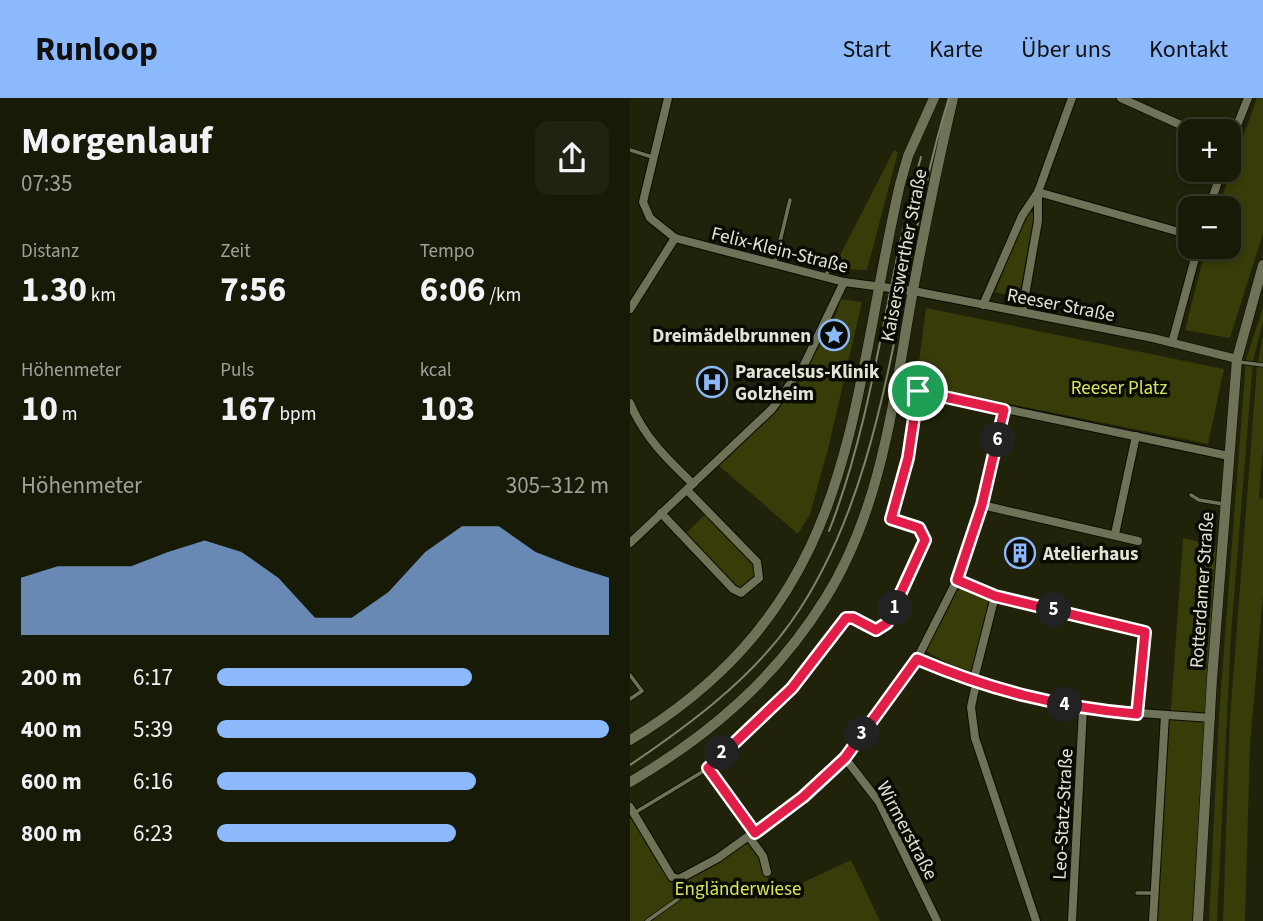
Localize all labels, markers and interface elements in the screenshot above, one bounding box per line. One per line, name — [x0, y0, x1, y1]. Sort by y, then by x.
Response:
text: Runloop — [35, 26, 158, 73]
text: Start — [843, 32, 891, 67]
text: Karte — [929, 32, 983, 67]
text: Über uns — [1021, 32, 1111, 67]
text: Kontakt — [1149, 32, 1228, 67]
text: Morgenlauf — [21, 114, 212, 168]
map controls — [1178, 119, 1241, 259]
button: + — [1178, 119, 1241, 182]
button: share — [535, 121, 609, 195]
text: 07:35 — [21, 167, 72, 200]
street label: Kaiserswerther Straße — [874, 167, 934, 344]
button: − — [1178, 196, 1241, 259]
street label: Felix-Klein-Straße — [708, 220, 851, 281]
text: Distanz — [21, 238, 79, 265]
text: Zeit — [220, 238, 251, 265]
text: Tempo — [420, 238, 475, 265]
text: 1.30 — [21, 265, 87, 315]
text: 7:56 — [220, 265, 286, 315]
text: 6:06 — [420, 265, 486, 315]
text: km — [87, 282, 116, 309]
text: /km — [486, 282, 521, 309]
street label: Reeser Straße — [1004, 282, 1117, 329]
place icon: Dreimädelbrunnen — [817, 318, 851, 352]
place label: Dreimädelbrunnen — [652, 323, 811, 350]
text: Höhenmeter — [21, 357, 121, 384]
text: Puls — [220, 357, 254, 384]
text: kcal — [420, 357, 452, 384]
place label: Paracelsus-Klinik Golzheim — [735, 359, 880, 408]
pin — [888, 361, 948, 421]
hospital icon: Paracelsus-Klinik Golzheim — [695, 365, 729, 399]
icon: arrive — [899, 372, 937, 410]
park label: Reeser Platz — [1071, 375, 1167, 402]
text: 10 — [21, 384, 58, 434]
text: 167 — [220, 384, 276, 434]
text: 103 — [420, 384, 475, 434]
text: m — [58, 401, 78, 428]
text: bpm — [276, 401, 316, 428]
pin: 6 — [980, 422, 1016, 458]
text: 6 — [992, 426, 1003, 453]
text: Höhenmeter — [21, 469, 142, 502]
text: 305–312 m — [506, 469, 609, 502]
street label: Rotterdamer Straße — [1184, 511, 1221, 669]
building icon: Atelierhaus — [1003, 536, 1037, 570]
place label: Atelierhaus — [1042, 541, 1138, 568]
pin: 1 — [877, 590, 912, 626]
pin: 5 — [1036, 592, 1072, 628]
text: 1 — [889, 594, 900, 621]
text: 5 — [1048, 596, 1059, 623]
text: 200 m — [21, 661, 82, 694]
text: 6:17 — [133, 661, 173, 694]
pin: 4 — [1048, 688, 1082, 722]
text: 4 — [1059, 691, 1070, 718]
text: 400 m — [21, 713, 82, 746]
text: 5:39 — [133, 713, 173, 746]
pin: 3 — [845, 716, 880, 752]
text: 3 — [856, 720, 867, 747]
pin: 2 — [704, 736, 740, 770]
text: 2 — [716, 739, 727, 766]
street label: Leo-Statz-Straße — [1047, 748, 1080, 880]
text: 600 m — [21, 765, 82, 798]
text: 6:16 — [133, 765, 173, 798]
street label: Wirmerstraße — [869, 777, 944, 885]
text: 800 m — [21, 817, 82, 850]
text: 6:23 — [133, 817, 173, 850]
park label: Engländerwiese — [675, 876, 801, 903]

